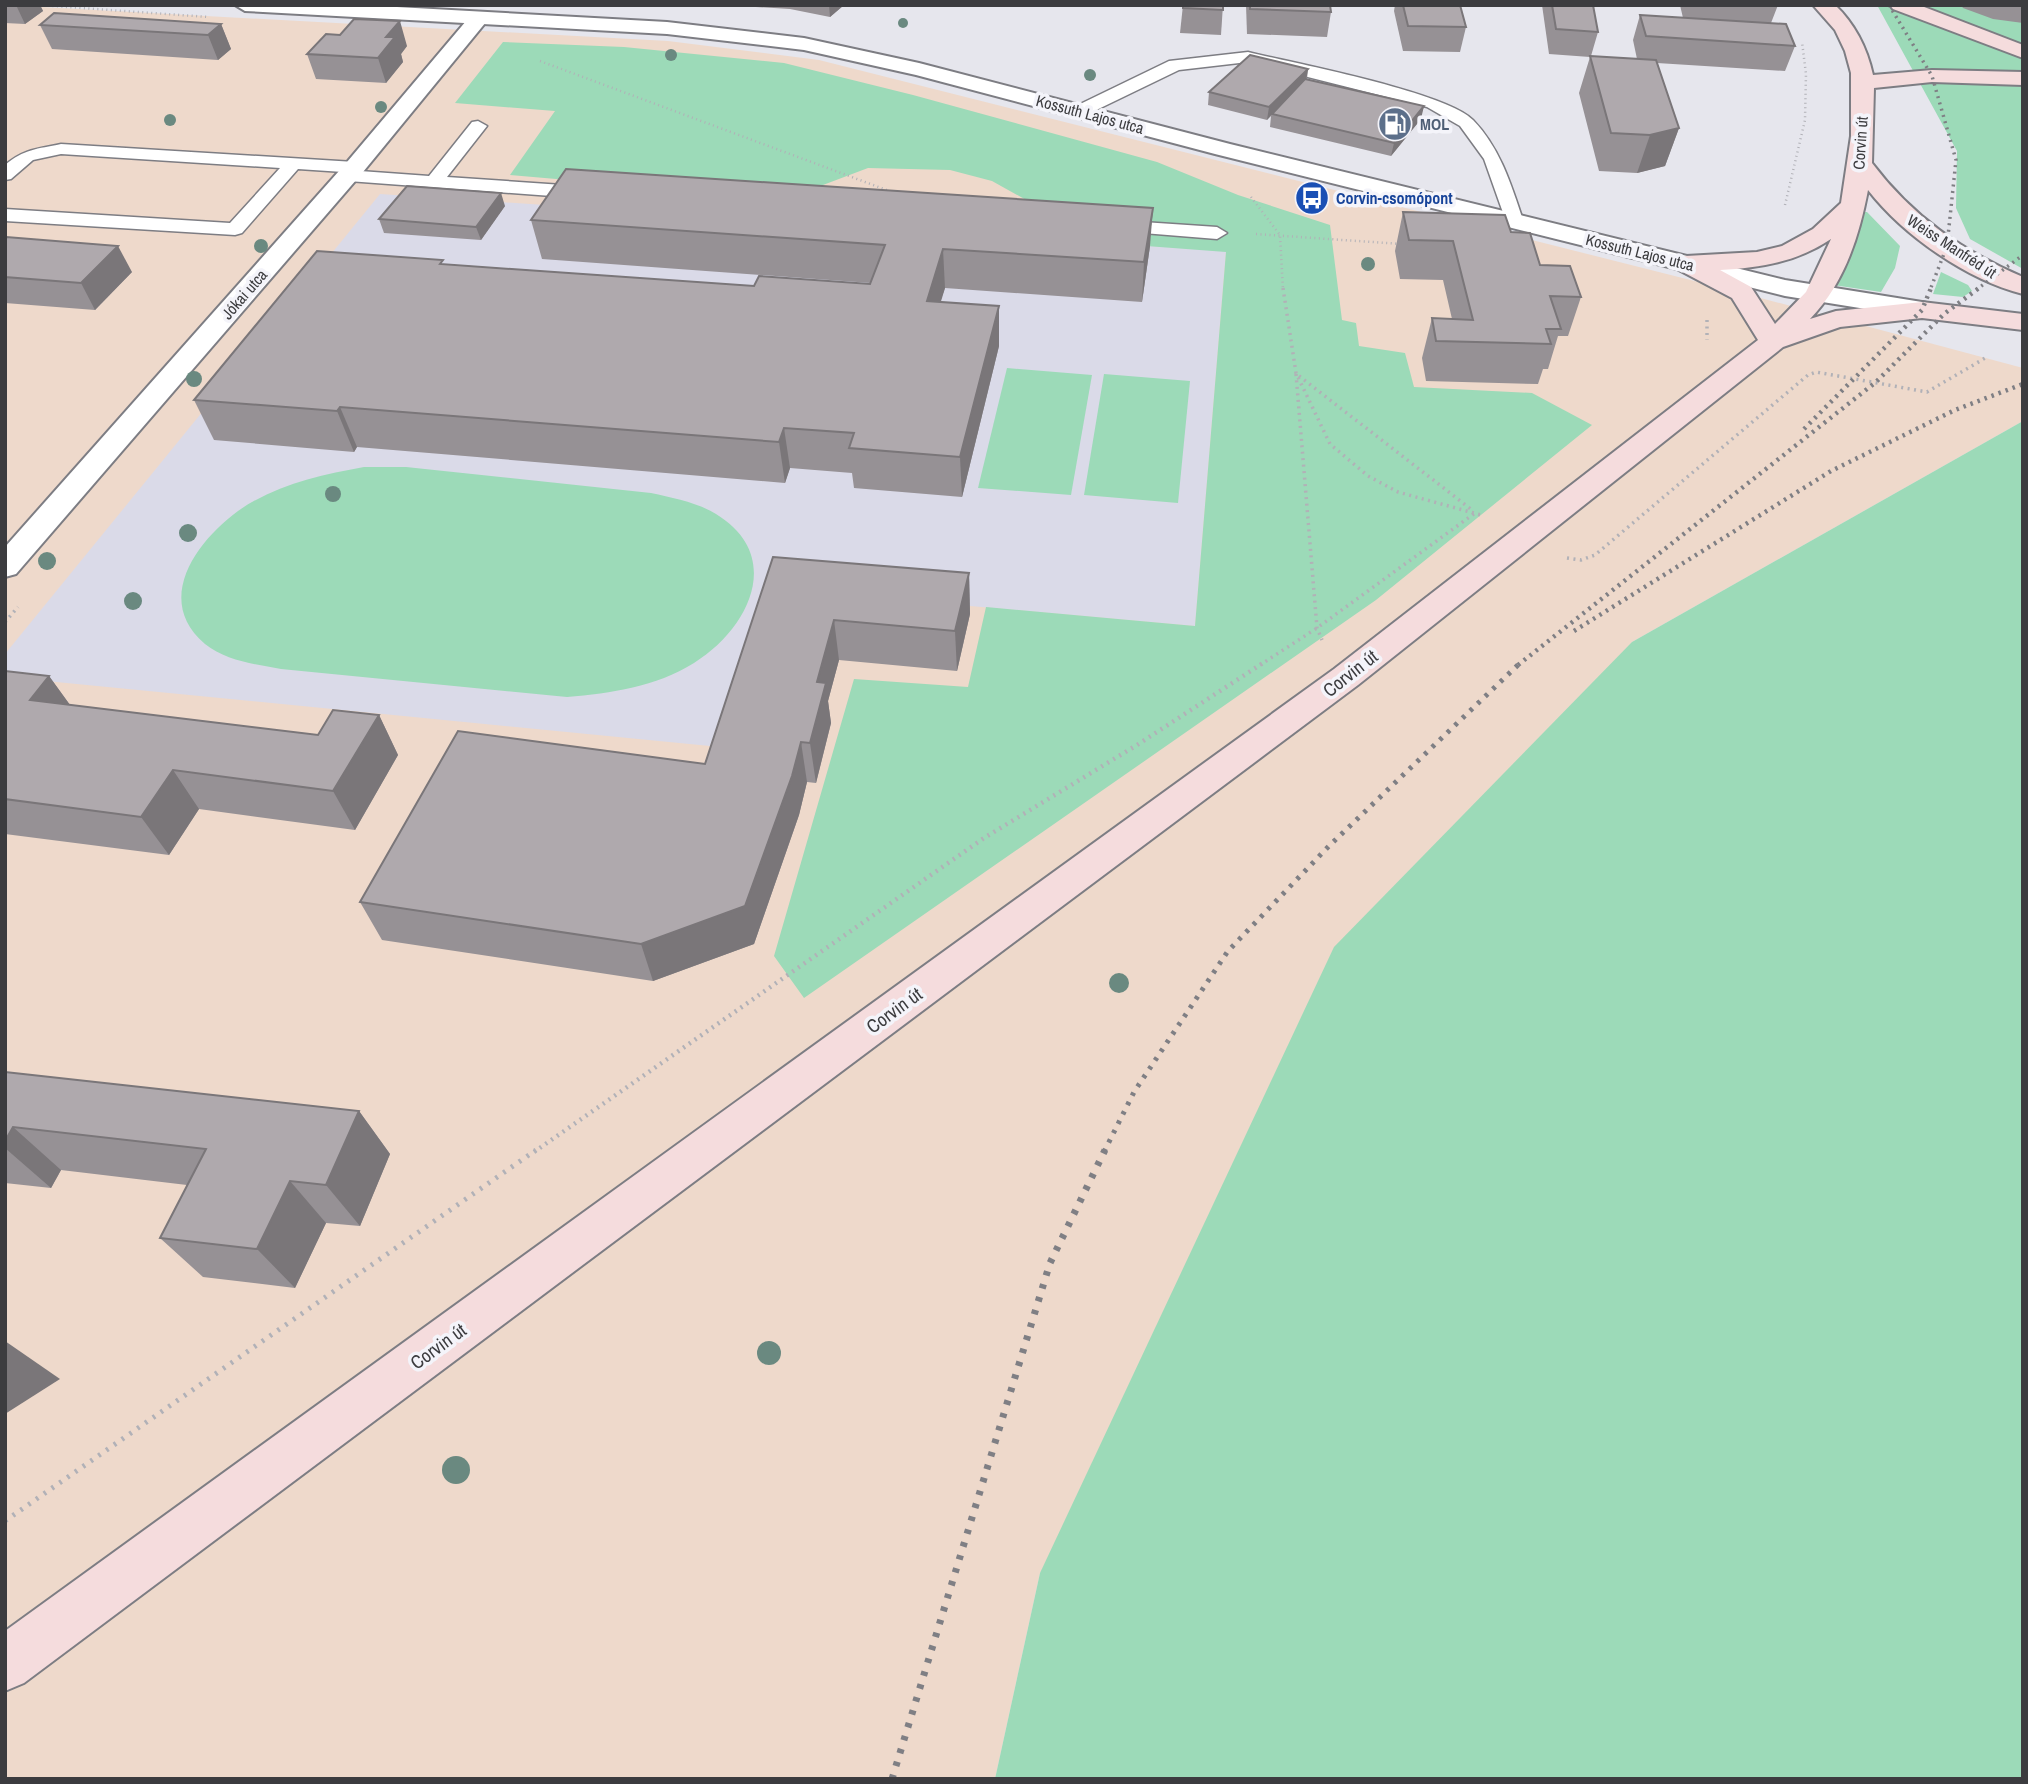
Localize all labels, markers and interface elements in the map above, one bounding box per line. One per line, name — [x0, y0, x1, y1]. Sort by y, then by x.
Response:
street label: Kossuth Lajos utca — [1034, 89, 1147, 139]
fuel station icon: MOL — [1376, 105, 1414, 143]
place label: MOL — [1420, 113, 1449, 135]
street label: Corvin út — [1847, 115, 1873, 170]
bus stop icon: Corvin-csomópont — [1293, 179, 1331, 217]
place label: Corvin-csomópont — [1336, 187, 1453, 209]
street label: Weiss Manfréd út — [1903, 209, 2001, 283]
street label: Kossuth Lajos utca — [1584, 228, 1697, 276]
street label: Jókai utca — [216, 264, 272, 324]
street label: Corvin út — [1317, 643, 1383, 703]
street label: Corvin út — [861, 981, 928, 1039]
street label: Corvin út — [405, 1317, 472, 1375]

